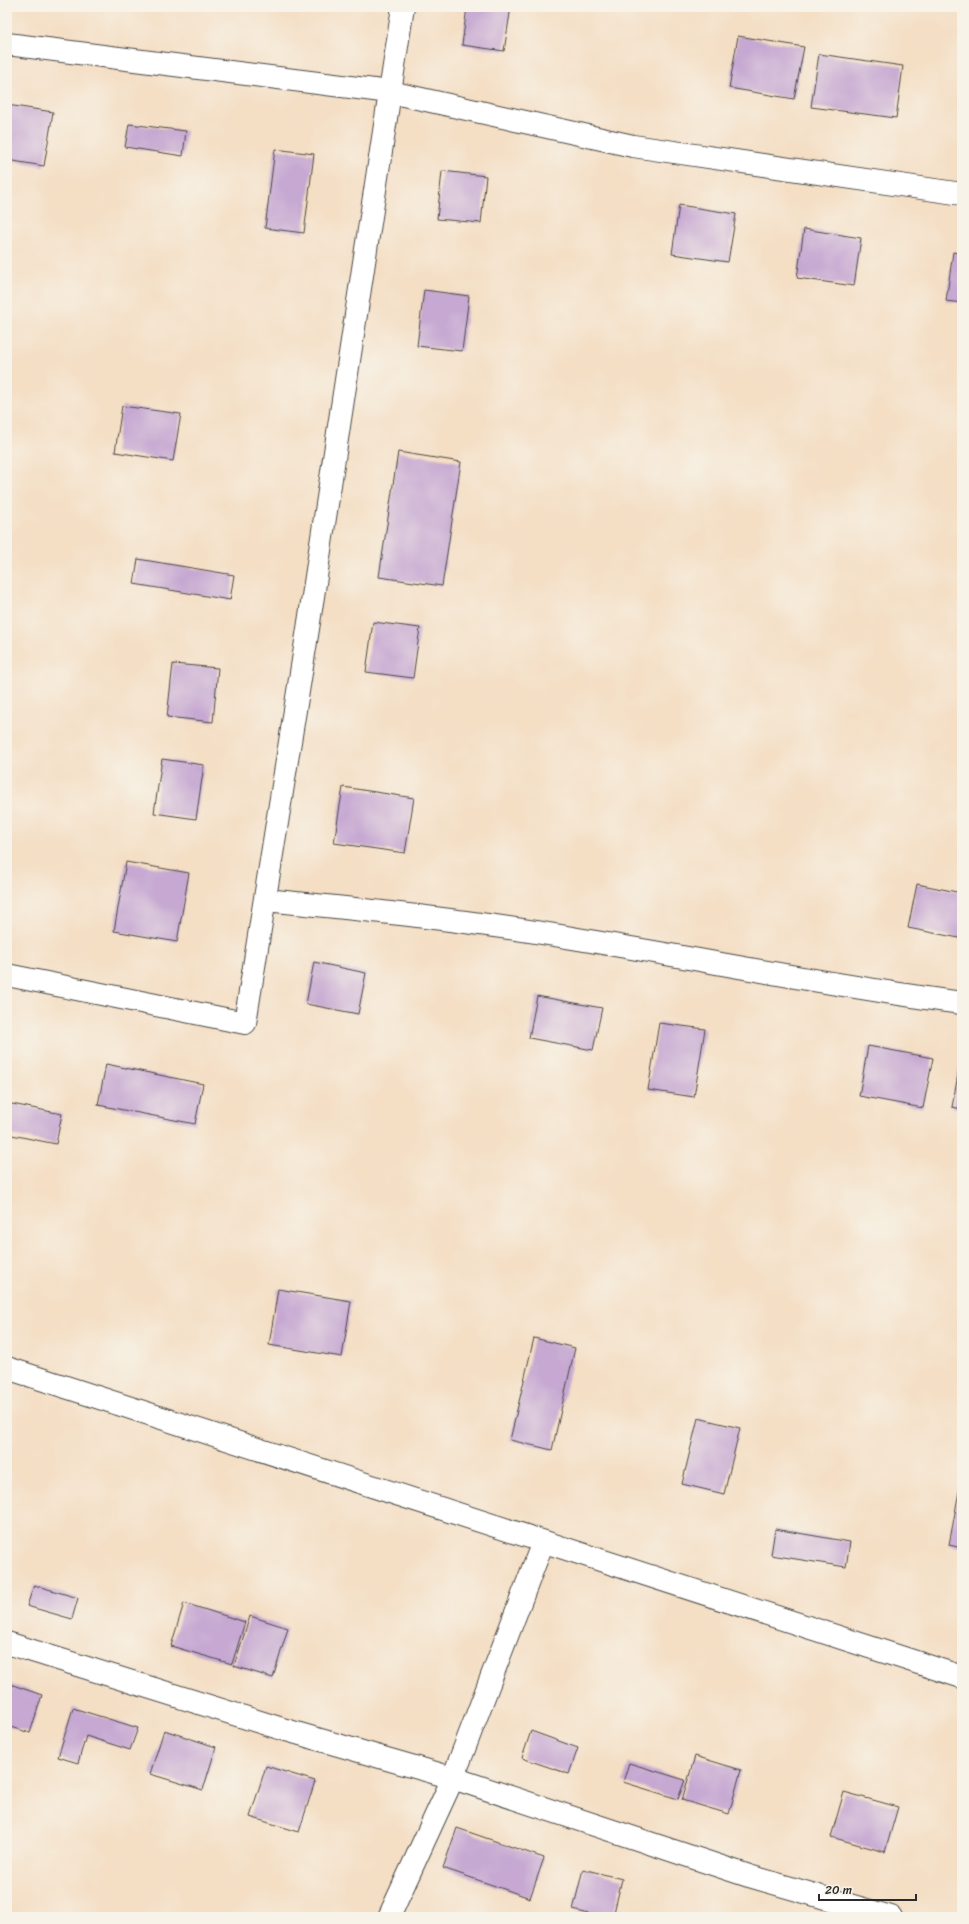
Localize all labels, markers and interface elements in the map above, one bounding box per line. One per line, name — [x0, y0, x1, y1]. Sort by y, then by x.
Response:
scale bar — [819, 1876, 916, 1902]
text: 20 m — [825, 1879, 852, 1901]

